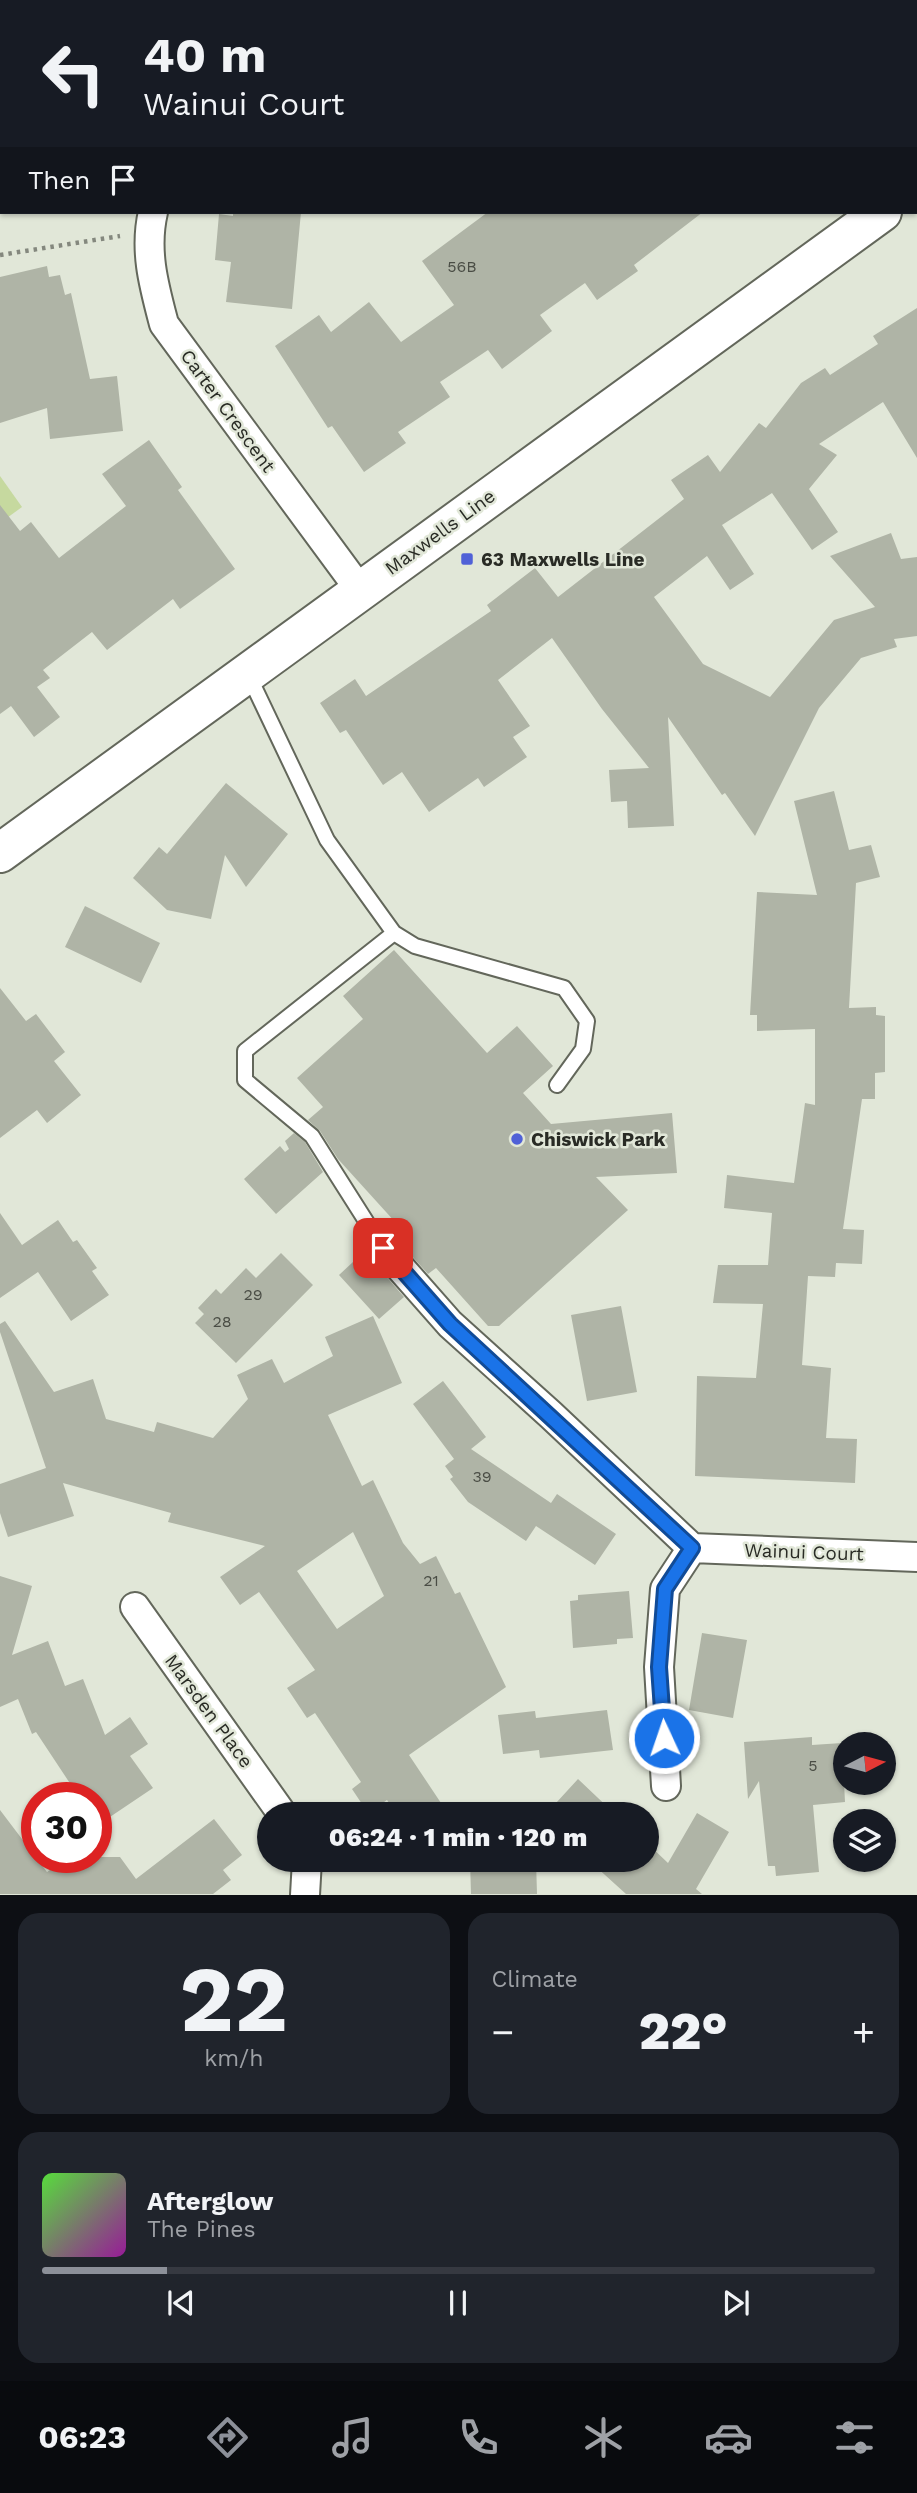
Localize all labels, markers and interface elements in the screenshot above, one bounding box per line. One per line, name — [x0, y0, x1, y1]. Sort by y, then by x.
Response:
text: 40 m — [143, 26, 266, 84]
icon: left — [28, 28, 119, 119]
text: Wainui Court — [143, 85, 344, 123]
icon: arrive — [104, 161, 142, 199]
text: Then — [28, 165, 90, 195]
house number: 56B — [447, 257, 477, 276]
street label: Carter Crescent — [176, 345, 280, 477]
street label: Maxwells Line — [380, 484, 500, 580]
place label: 63 Maxwells Line — [481, 548, 644, 571]
marker: 63 Maxwells Line — [459, 551, 475, 567]
place label: Chiswick Park — [531, 1128, 665, 1151]
marker: Chiswick Park — [509, 1131, 525, 1147]
pin — [353, 1218, 413, 1278]
icon: arrive — [364, 1229, 402, 1267]
house number: 29 — [243, 1285, 263, 1304]
house number: 28 — [212, 1312, 232, 1331]
house number: 39 — [472, 1467, 492, 1486]
street label: Wainui Court — [744, 1538, 864, 1566]
house number: 21 — [423, 1571, 439, 1590]
street label: Marsden Place — [160, 1650, 258, 1772]
position arrow — [627, 1701, 701, 1775]
north arrow — [833, 1732, 896, 1796]
map controls — [833, 1732, 896, 1872]
house number: 5 — [808, 1756, 818, 1775]
speed limit sign: 30 — [21, 1782, 112, 1873]
button: layers — [833, 1809, 896, 1872]
text: 06:24 · 1 min · 120 m — [329, 1822, 587, 1852]
text: 22 — [180, 1946, 288, 2053]
text: Climate — [492, 1966, 578, 1993]
text: 22° — [639, 2001, 728, 2062]
text: − — [492, 2010, 514, 2054]
text: + — [852, 2010, 875, 2054]
text: km/h — [204, 2045, 263, 2072]
text: Afterglow — [147, 2186, 273, 2216]
text: The Pines — [147, 2216, 256, 2243]
icon: previous — [162, 2284, 200, 2322]
icon: pause — [439, 2284, 477, 2322]
icon: next — [717, 2284, 755, 2322]
icon: directions — [203, 2413, 252, 2462]
icon: music — [328, 2413, 377, 2462]
icon: phone — [454, 2413, 503, 2462]
icon: climate — [579, 2413, 628, 2462]
icon: car — [704, 2413, 753, 2462]
icon: filters — [830, 2413, 879, 2462]
text: 06:23 — [38, 2418, 126, 2456]

